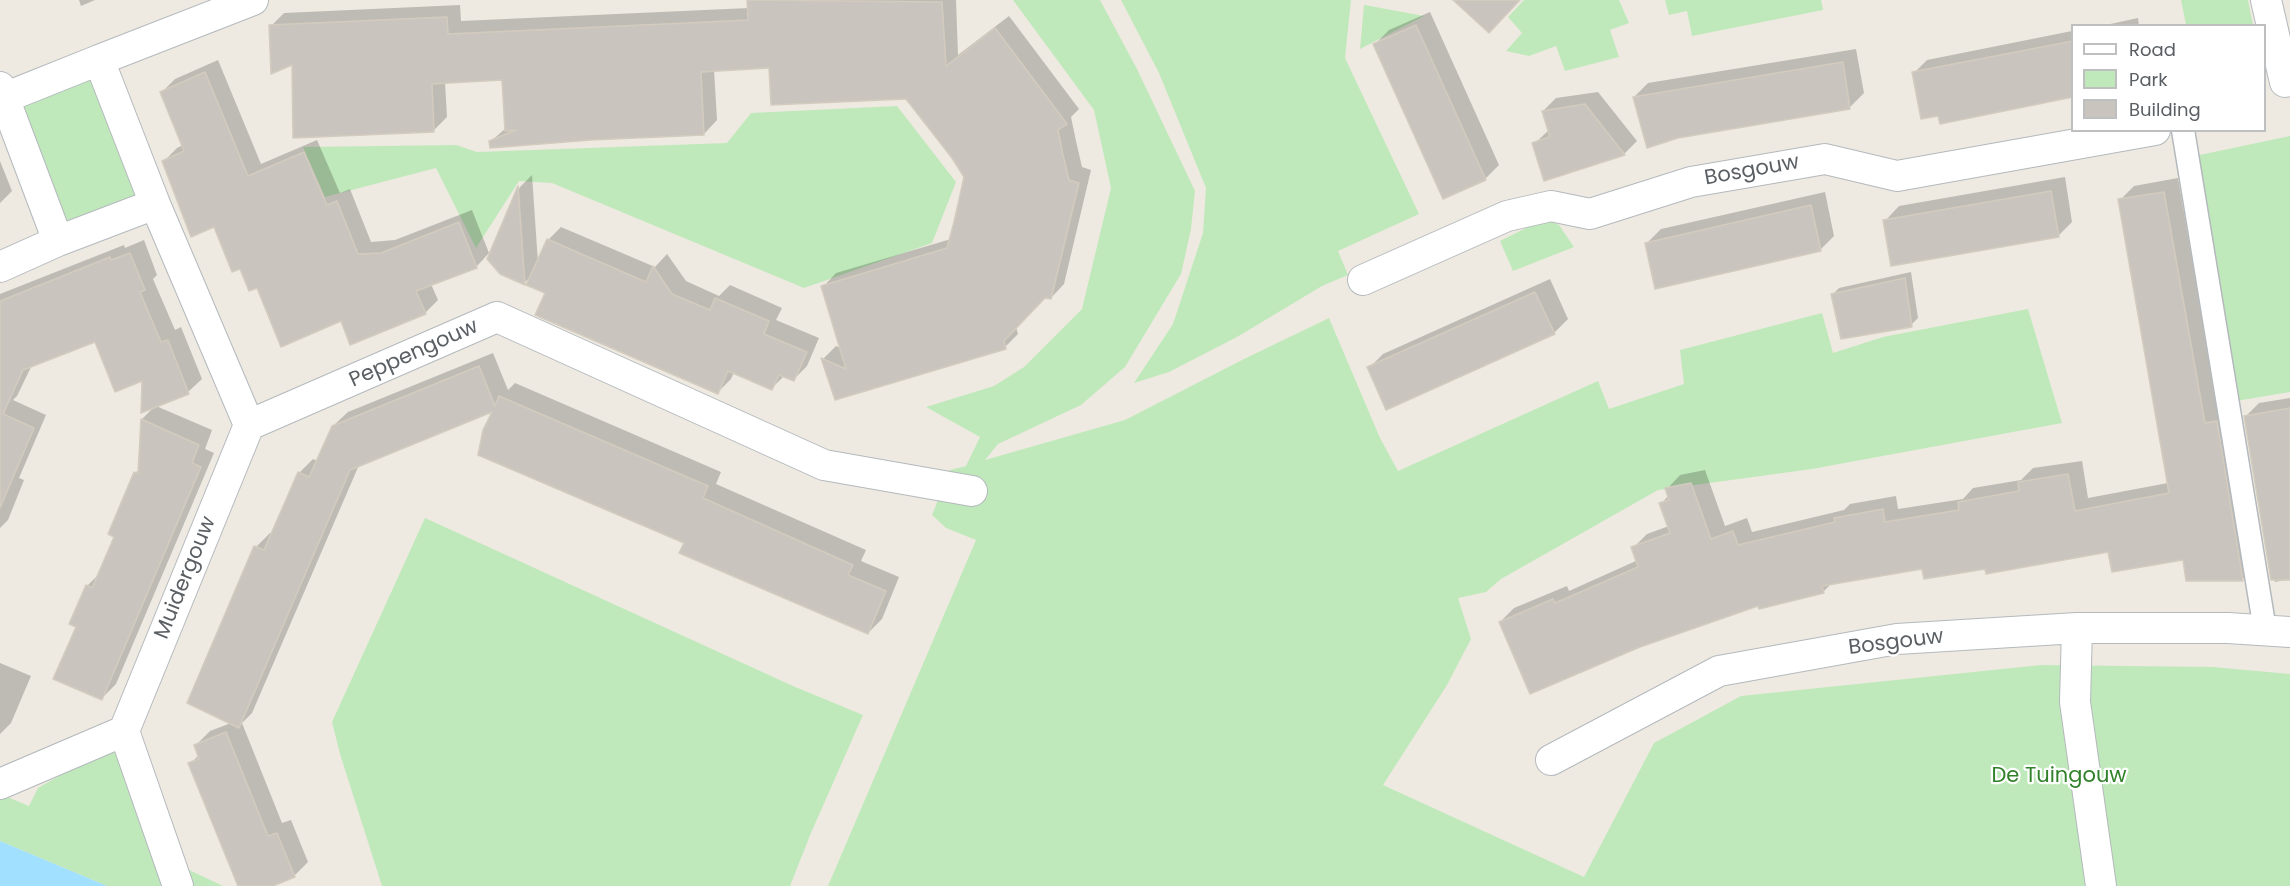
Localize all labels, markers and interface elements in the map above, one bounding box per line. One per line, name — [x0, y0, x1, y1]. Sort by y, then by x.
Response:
legend — [2071, 24, 2266, 132]
text: Road — [2129, 37, 2176, 62]
text: Park — [2129, 67, 2168, 92]
text: Building — [2129, 97, 2201, 122]
street label: Bosgouw — [1703, 150, 1801, 192]
street label: Peppengouw — [346, 314, 482, 394]
street label: Muidergouw — [150, 513, 222, 643]
street label: Bosgouw — [1847, 625, 1945, 661]
park label: De Tuingouw — [1991, 764, 2127, 790]

